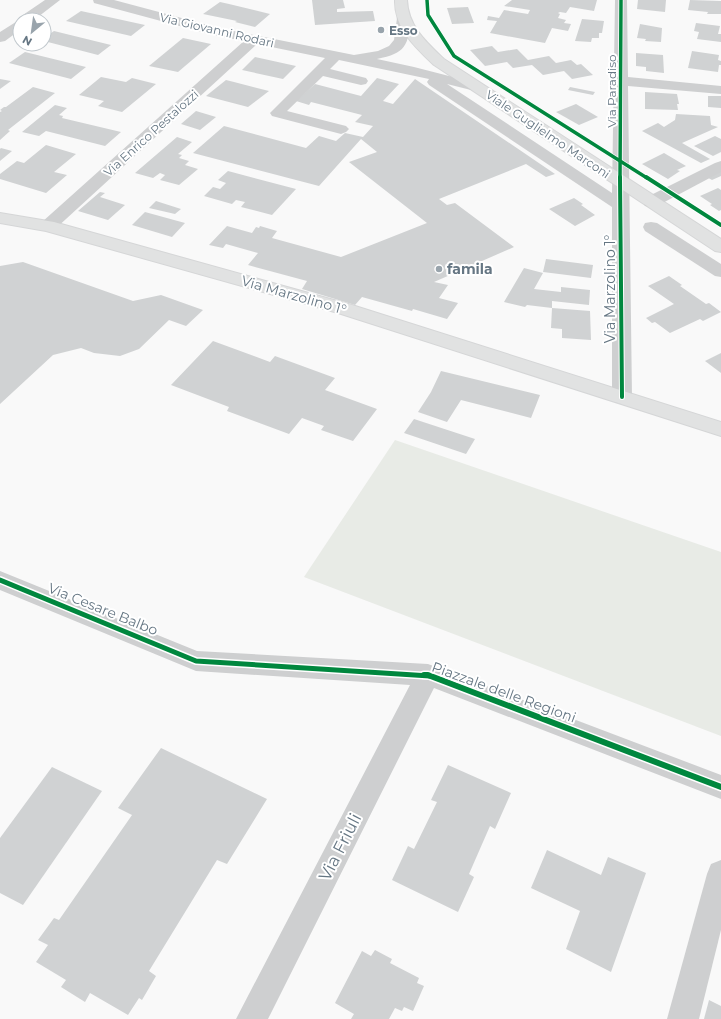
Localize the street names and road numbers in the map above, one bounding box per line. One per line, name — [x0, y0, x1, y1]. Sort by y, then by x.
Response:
street label: Via Giovanni Rodari — [158, 10, 276, 50]
street label: Via Paradiso — [604, 54, 619, 128]
street label: Via Enrico Pestalozzi — [100, 86, 202, 180]
street label: Viale Guglielmo Marconi — [483, 87, 613, 181]
street label: Via Marzolino 1° — [601, 235, 619, 343]
street label: Via Marzolino 1° — [239, 271, 349, 319]
street label: Via Cesare Balbo — [45, 579, 161, 639]
street label: Piazzale delle Regioni — [429, 658, 579, 726]
street label: Via Friuli — [315, 810, 365, 884]

